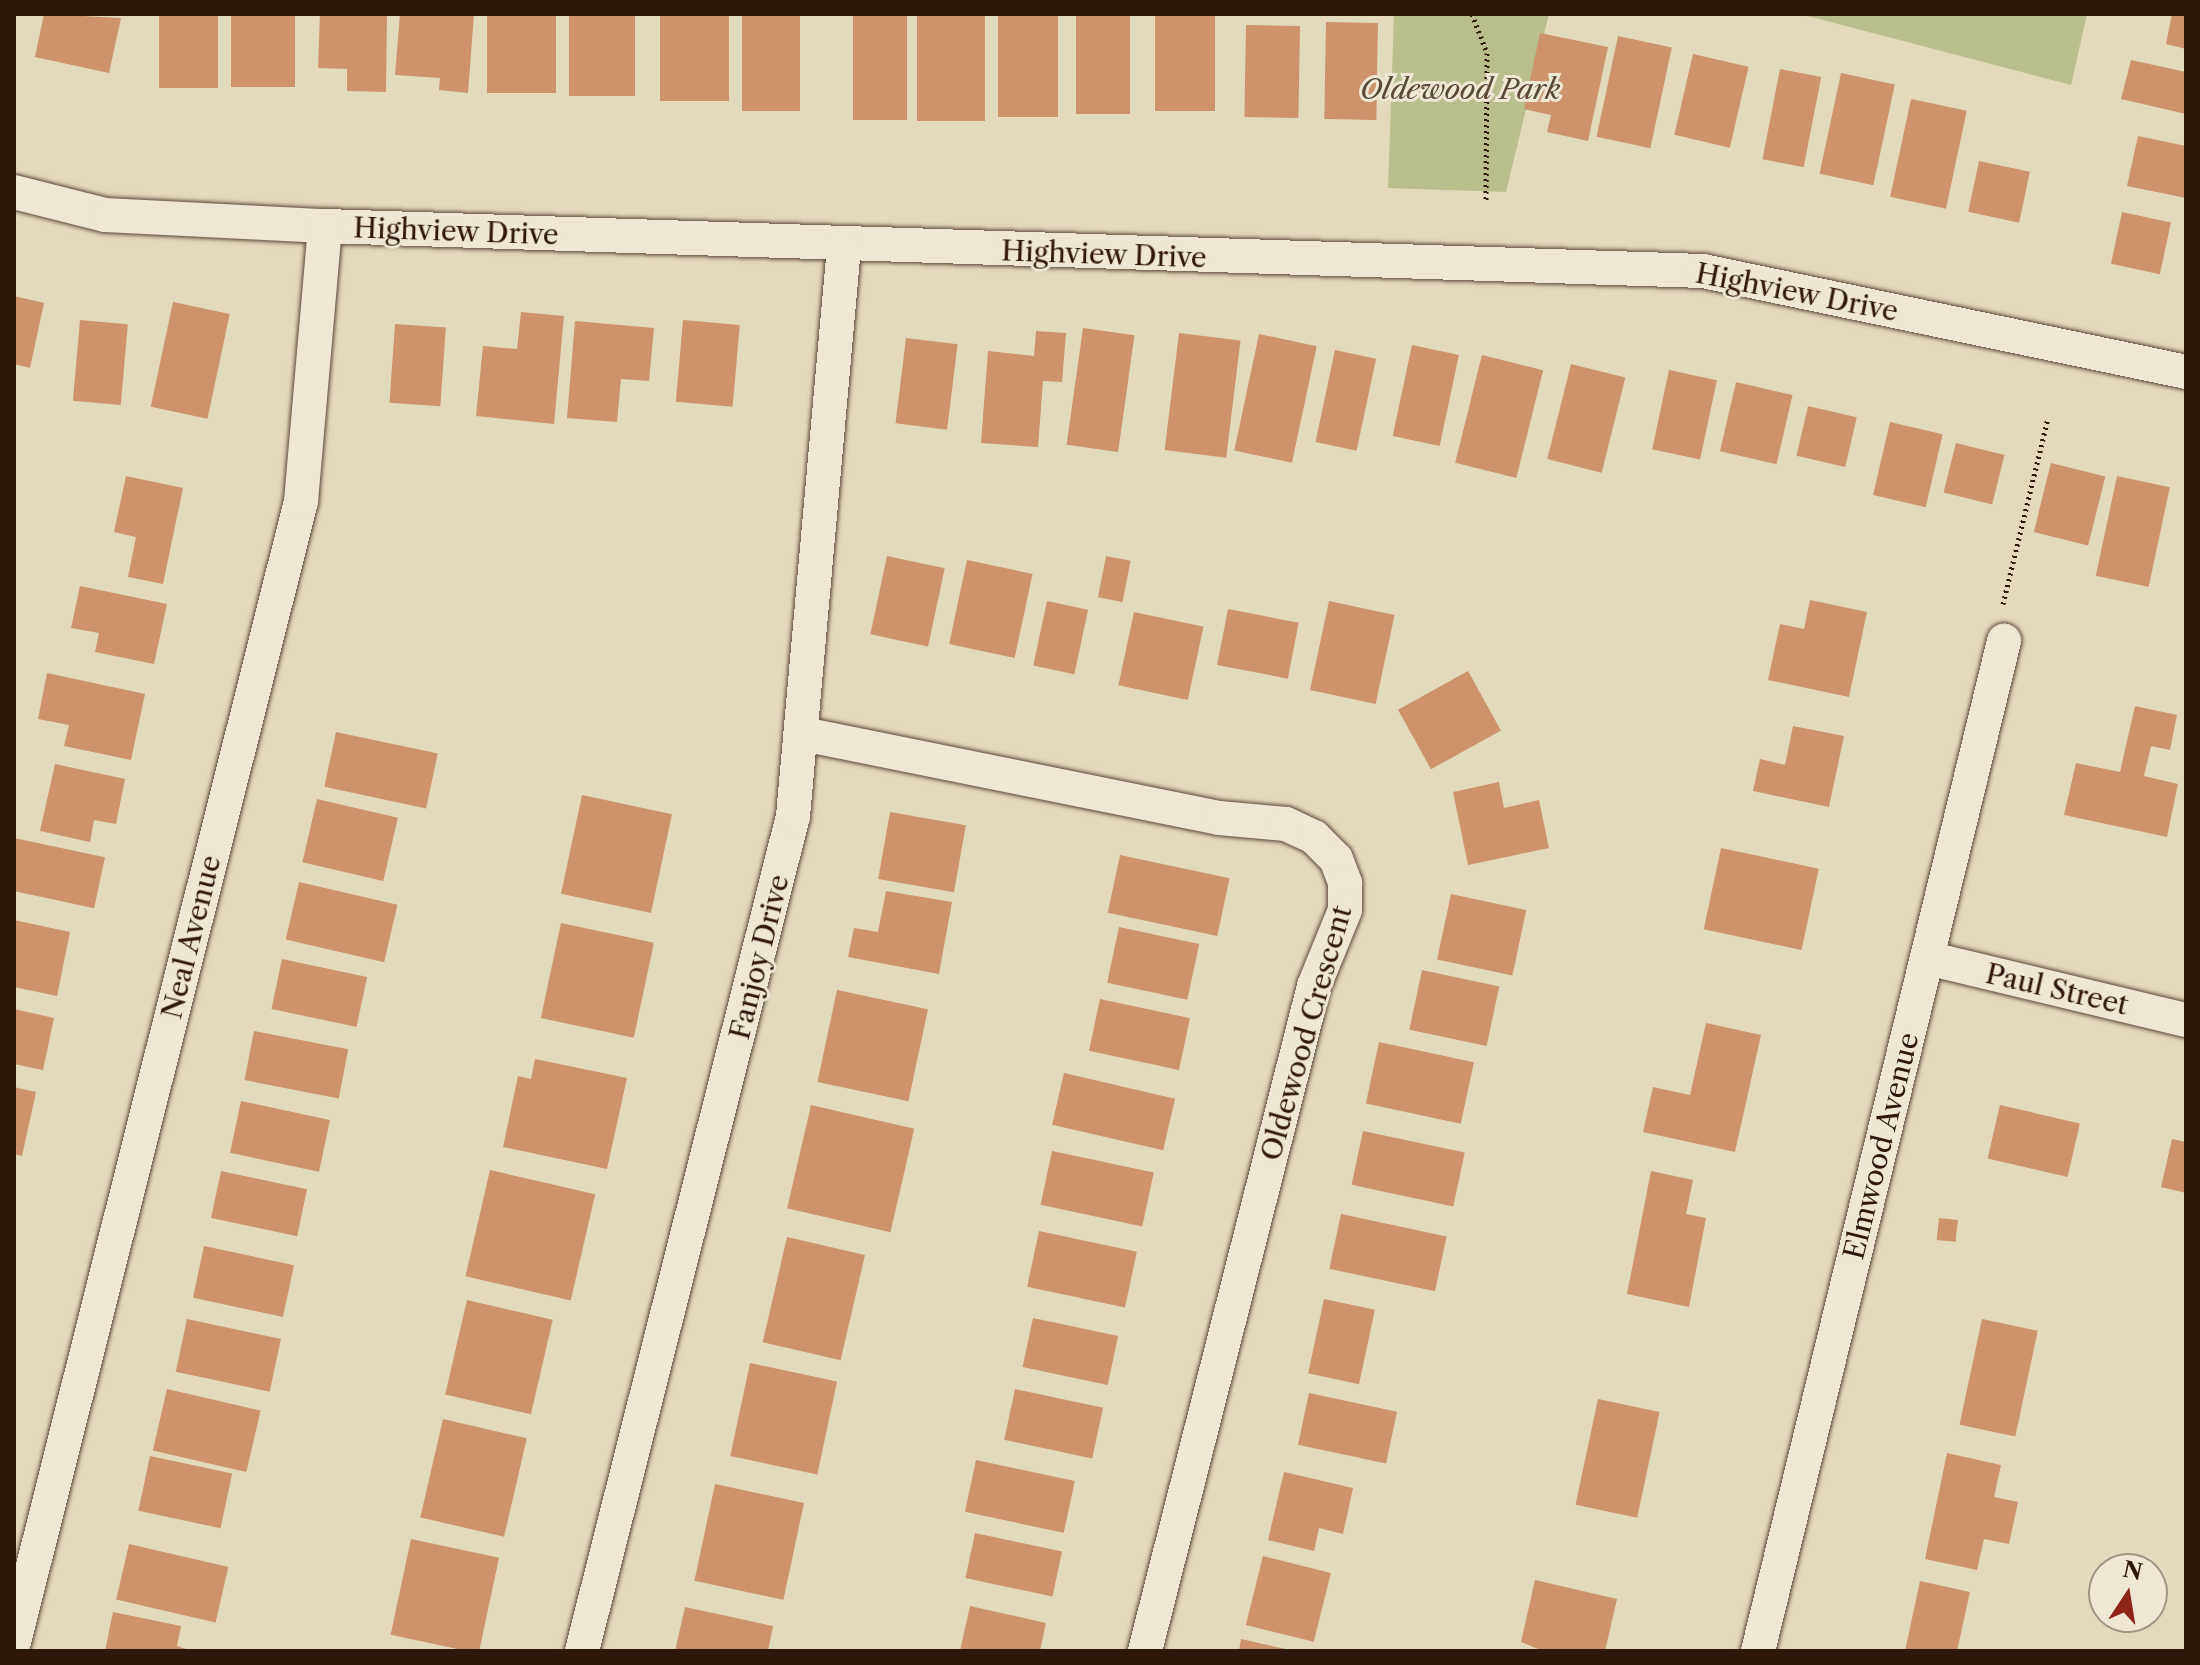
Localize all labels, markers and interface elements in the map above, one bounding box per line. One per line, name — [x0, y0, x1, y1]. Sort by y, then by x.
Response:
park label: Oldewood Park — [1360, 72, 1560, 106]
street label: Highview Drive — [352, 211, 560, 251]
street label: Highview Drive — [1000, 234, 1208, 274]
street label: Highview Drive — [1692, 256, 1902, 328]
street label: Neal Avenue — [154, 851, 228, 1023]
street label: Fanjoy Drive — [722, 871, 796, 1043]
street label: Oldewood Crescent — [1254, 902, 1358, 1164]
street label: Paul Street — [1982, 956, 2132, 1022]
street label: Elmwood Avenue — [1836, 1029, 1926, 1263]
north arrow — [2088, 1553, 2168, 1633]
text: N — [2121, 1556, 2145, 1586]

